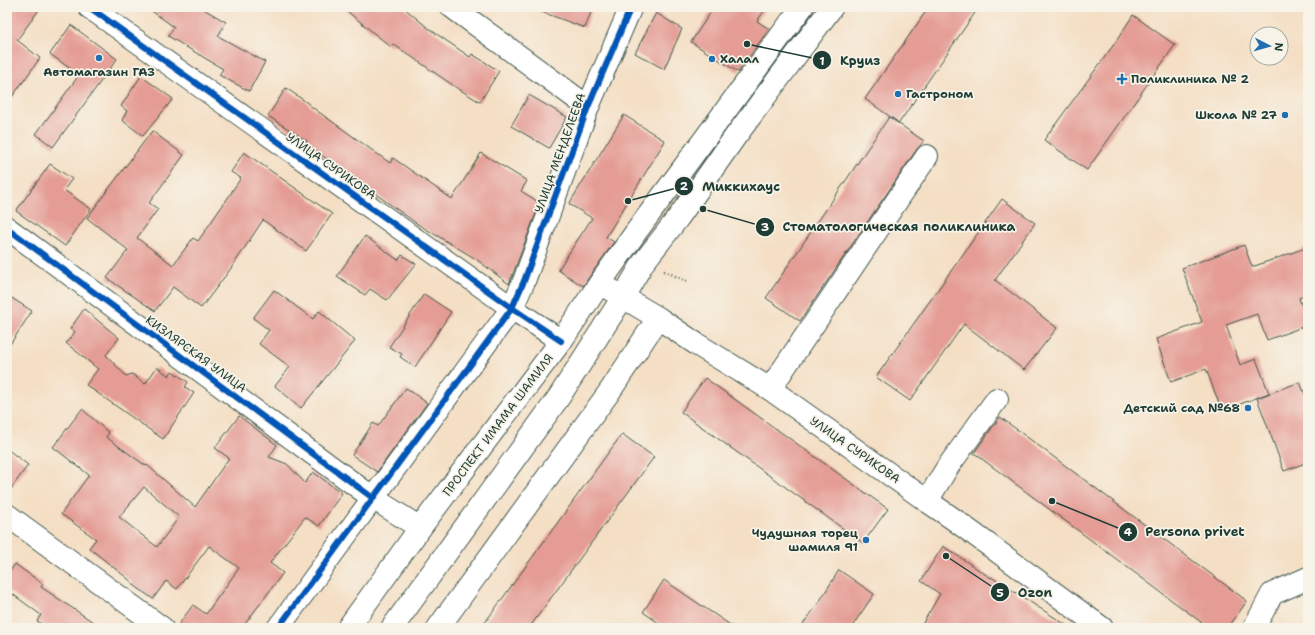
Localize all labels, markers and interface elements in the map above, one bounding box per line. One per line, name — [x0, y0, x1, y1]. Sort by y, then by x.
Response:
north arrow — [1249, 26, 1289, 66]
text: N — [1271, 42, 1286, 52]
callout: Круиз — [812, 48, 888, 73]
place label: Халал — [720, 51, 760, 67]
text: Круиз — [840, 52, 880, 69]
marker: Автомагазин ГАЗ — [94, 53, 104, 63]
text: 1 — [819, 53, 825, 69]
marker: Халал — [707, 54, 717, 64]
place label: Автомагазин ГАЗ — [43, 64, 155, 80]
place label: Поликлиника № 2 — [1131, 71, 1250, 87]
marker: Поликлиника № 2 — [1116, 73, 1128, 85]
place label: Гастроном — [906, 86, 973, 102]
marker: Гастроном — [893, 89, 903, 99]
street label: УЛИЦА МЕНДЕЛЕЕВА — [531, 90, 589, 215]
place label: Школа № 27 — [1195, 107, 1278, 123]
marker: Школа № 27 — [1280, 110, 1290, 120]
street label: УЛИЦА СУРИКОВА — [283, 129, 379, 203]
callout: Миккихаус — [674, 173, 788, 198]
text: 2 — [680, 178, 689, 194]
text: Миккихаус — [702, 178, 780, 195]
callout: Стоматологическая поликлиника — [755, 214, 1024, 239]
text: Стоматологическая поликлиника — [783, 218, 1016, 235]
text: 3 — [761, 219, 769, 235]
street label: КИЗЛЯРСКАЯ УЛИЦА — [142, 312, 250, 396]
street label: ПРОСПЕКТ ИМАМА ШАМИЛЯ — [439, 351, 557, 499]
place label: Детский сад №68 — [1123, 400, 1240, 416]
marker: Детский сад №68 — [1243, 403, 1253, 413]
street label: УЛИЦА СУРИКОВА — [807, 413, 903, 487]
callout: Persona privet — [1118, 519, 1253, 544]
text: Persona privet — [1145, 523, 1245, 540]
text: 4 — [1124, 524, 1133, 540]
place label: Чудушная торец шамиля 91 — [752, 525, 859, 555]
marker: Чудушная торец шамиля 91 — [861, 535, 871, 545]
callout: Ozon — [990, 580, 1060, 605]
text: Ozon — [1018, 584, 1052, 601]
text: 5 — [996, 585, 1004, 601]

